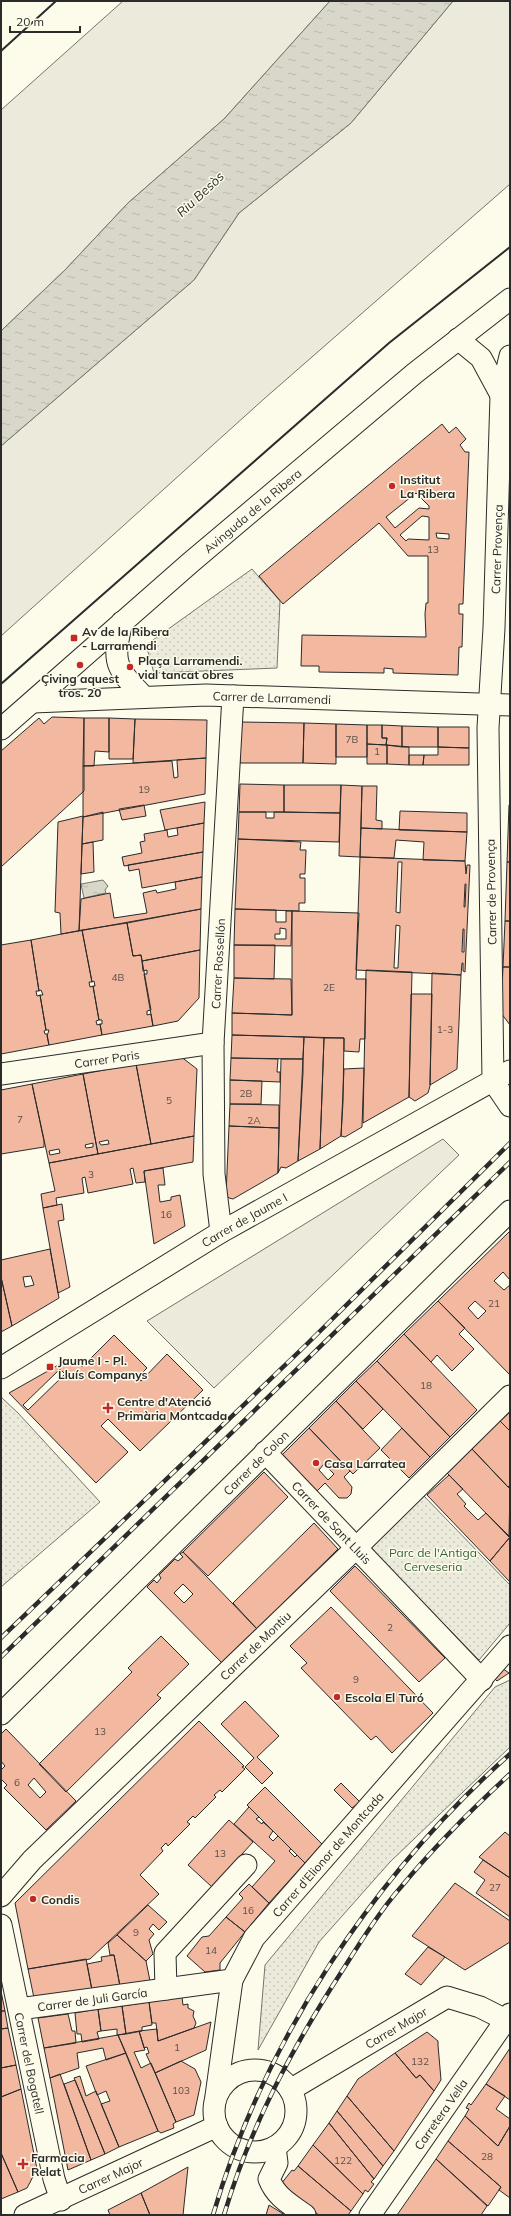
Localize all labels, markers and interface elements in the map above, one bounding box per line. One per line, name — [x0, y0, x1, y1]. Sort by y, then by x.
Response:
scale bar — [10, 8, 80, 34]
text: 20 m — [16, 14, 44, 29]
water label: Riu Besòs — [173, 168, 227, 220]
street label: Avinguda de la Ribera — [200, 465, 304, 556]
place label: Institut La Ribera — [400, 472, 455, 501]
marker: Institut La Ribera — [387, 481, 397, 491]
street label: Carrer Provença — [488, 504, 505, 594]
house number: 13 — [427, 543, 439, 556]
place label: Av de la Ribera - Larramendi — [82, 624, 169, 653]
marker: Av de la Ribera - Larramendi — [69, 633, 79, 643]
place label: Plaça Larramendi. vial tancat obres — [137, 653, 242, 682]
marker: Çiving aquest tros. 20 — [75, 660, 85, 670]
marker: Plaça Larramendi. vial tancat obres — [125, 662, 135, 672]
place label: Çiving aquest tros. 20 — [41, 671, 120, 700]
street label: Carrer de Larramendi — [212, 688, 331, 707]
house number: 7B — [346, 733, 359, 746]
house number: 1 — [374, 745, 380, 758]
house number: 19 — [138, 783, 150, 796]
street label: Carrer de Provença — [483, 839, 499, 945]
street label: Carrer Rossellón — [207, 918, 228, 1009]
house number: 4B — [112, 971, 125, 984]
house number: 2E — [323, 981, 335, 994]
house number: 1-3 — [437, 1023, 453, 1036]
street label: Carrer Paris — [73, 1046, 141, 1071]
house number: 2B — [240, 1087, 253, 1100]
house number: 5 — [166, 1094, 172, 1107]
house number: 7 — [17, 1113, 23, 1126]
house number: 2A — [247, 1114, 261, 1127]
house number: 3 — [88, 1168, 94, 1181]
street label: Carrer de Jaume I — [199, 1189, 290, 1250]
house number: 16 — [160, 1208, 172, 1221]
house number: 21 — [488, 1297, 500, 1310]
place label: Jaume I - Pl. Lluís Companys — [58, 1353, 148, 1382]
marker: Jaume I - Pl. Lluís Companys — [45, 1362, 55, 1372]
house number: 18 — [420, 1379, 432, 1392]
place label: Centre d'Atenció Primària Montcada — [117, 1394, 227, 1423]
marker: Centre d'Atenció Primària Montcada — [102, 1402, 114, 1414]
street label: Carrer de Colon — [220, 1427, 292, 1498]
place label: Casa Larratea — [324, 1456, 406, 1471]
marker: Casa Larratea — [311, 1458, 321, 1468]
street label: Carrer de Sant Lluis — [289, 1478, 375, 1567]
park label: Parc de l'Antiga Cerveseria — [389, 1545, 477, 1574]
street label: Carrer de Montiu — [216, 1608, 294, 1683]
house number: 2 — [387, 1621, 393, 1634]
house number: 9 — [353, 1673, 359, 1686]
place label: Escola El Turó — [345, 1690, 424, 1705]
marker: Escola El Turó — [332, 1692, 342, 1702]
house number: 13 — [94, 1725, 106, 1738]
house number: 6 — [14, 1776, 20, 1789]
street label: Carrer d'Elionor de Montcada — [269, 1788, 386, 1920]
house number: 13 — [214, 1847, 226, 1860]
house number: 27 — [489, 1881, 501, 1894]
place label: Condis — [41, 1892, 80, 1907]
marker: Condis — [28, 1894, 38, 1904]
house number: 16 — [242, 1904, 254, 1917]
house number: 9 — [133, 1926, 139, 1939]
house number: 14 — [205, 1944, 217, 1957]
street label: Carrer de Juli García — [36, 1984, 148, 2014]
street label: Carrer Major — [362, 2003, 430, 2051]
street label: Carrer del Bogatell — [12, 2011, 48, 2115]
house number: 1 — [174, 2041, 180, 2054]
house number: 132 — [411, 2055, 429, 2068]
street label: Carretera Vella — [410, 2076, 470, 2152]
house number: 103 — [172, 2084, 190, 2097]
place label: Farmacia Relat — [31, 2150, 85, 2179]
house number: 28 — [481, 2150, 493, 2163]
street label: Carrer Major — [76, 2154, 146, 2197]
house number: 122 — [334, 2154, 352, 2167]
marker: Farmacia Relat — [18, 2159, 28, 2169]

